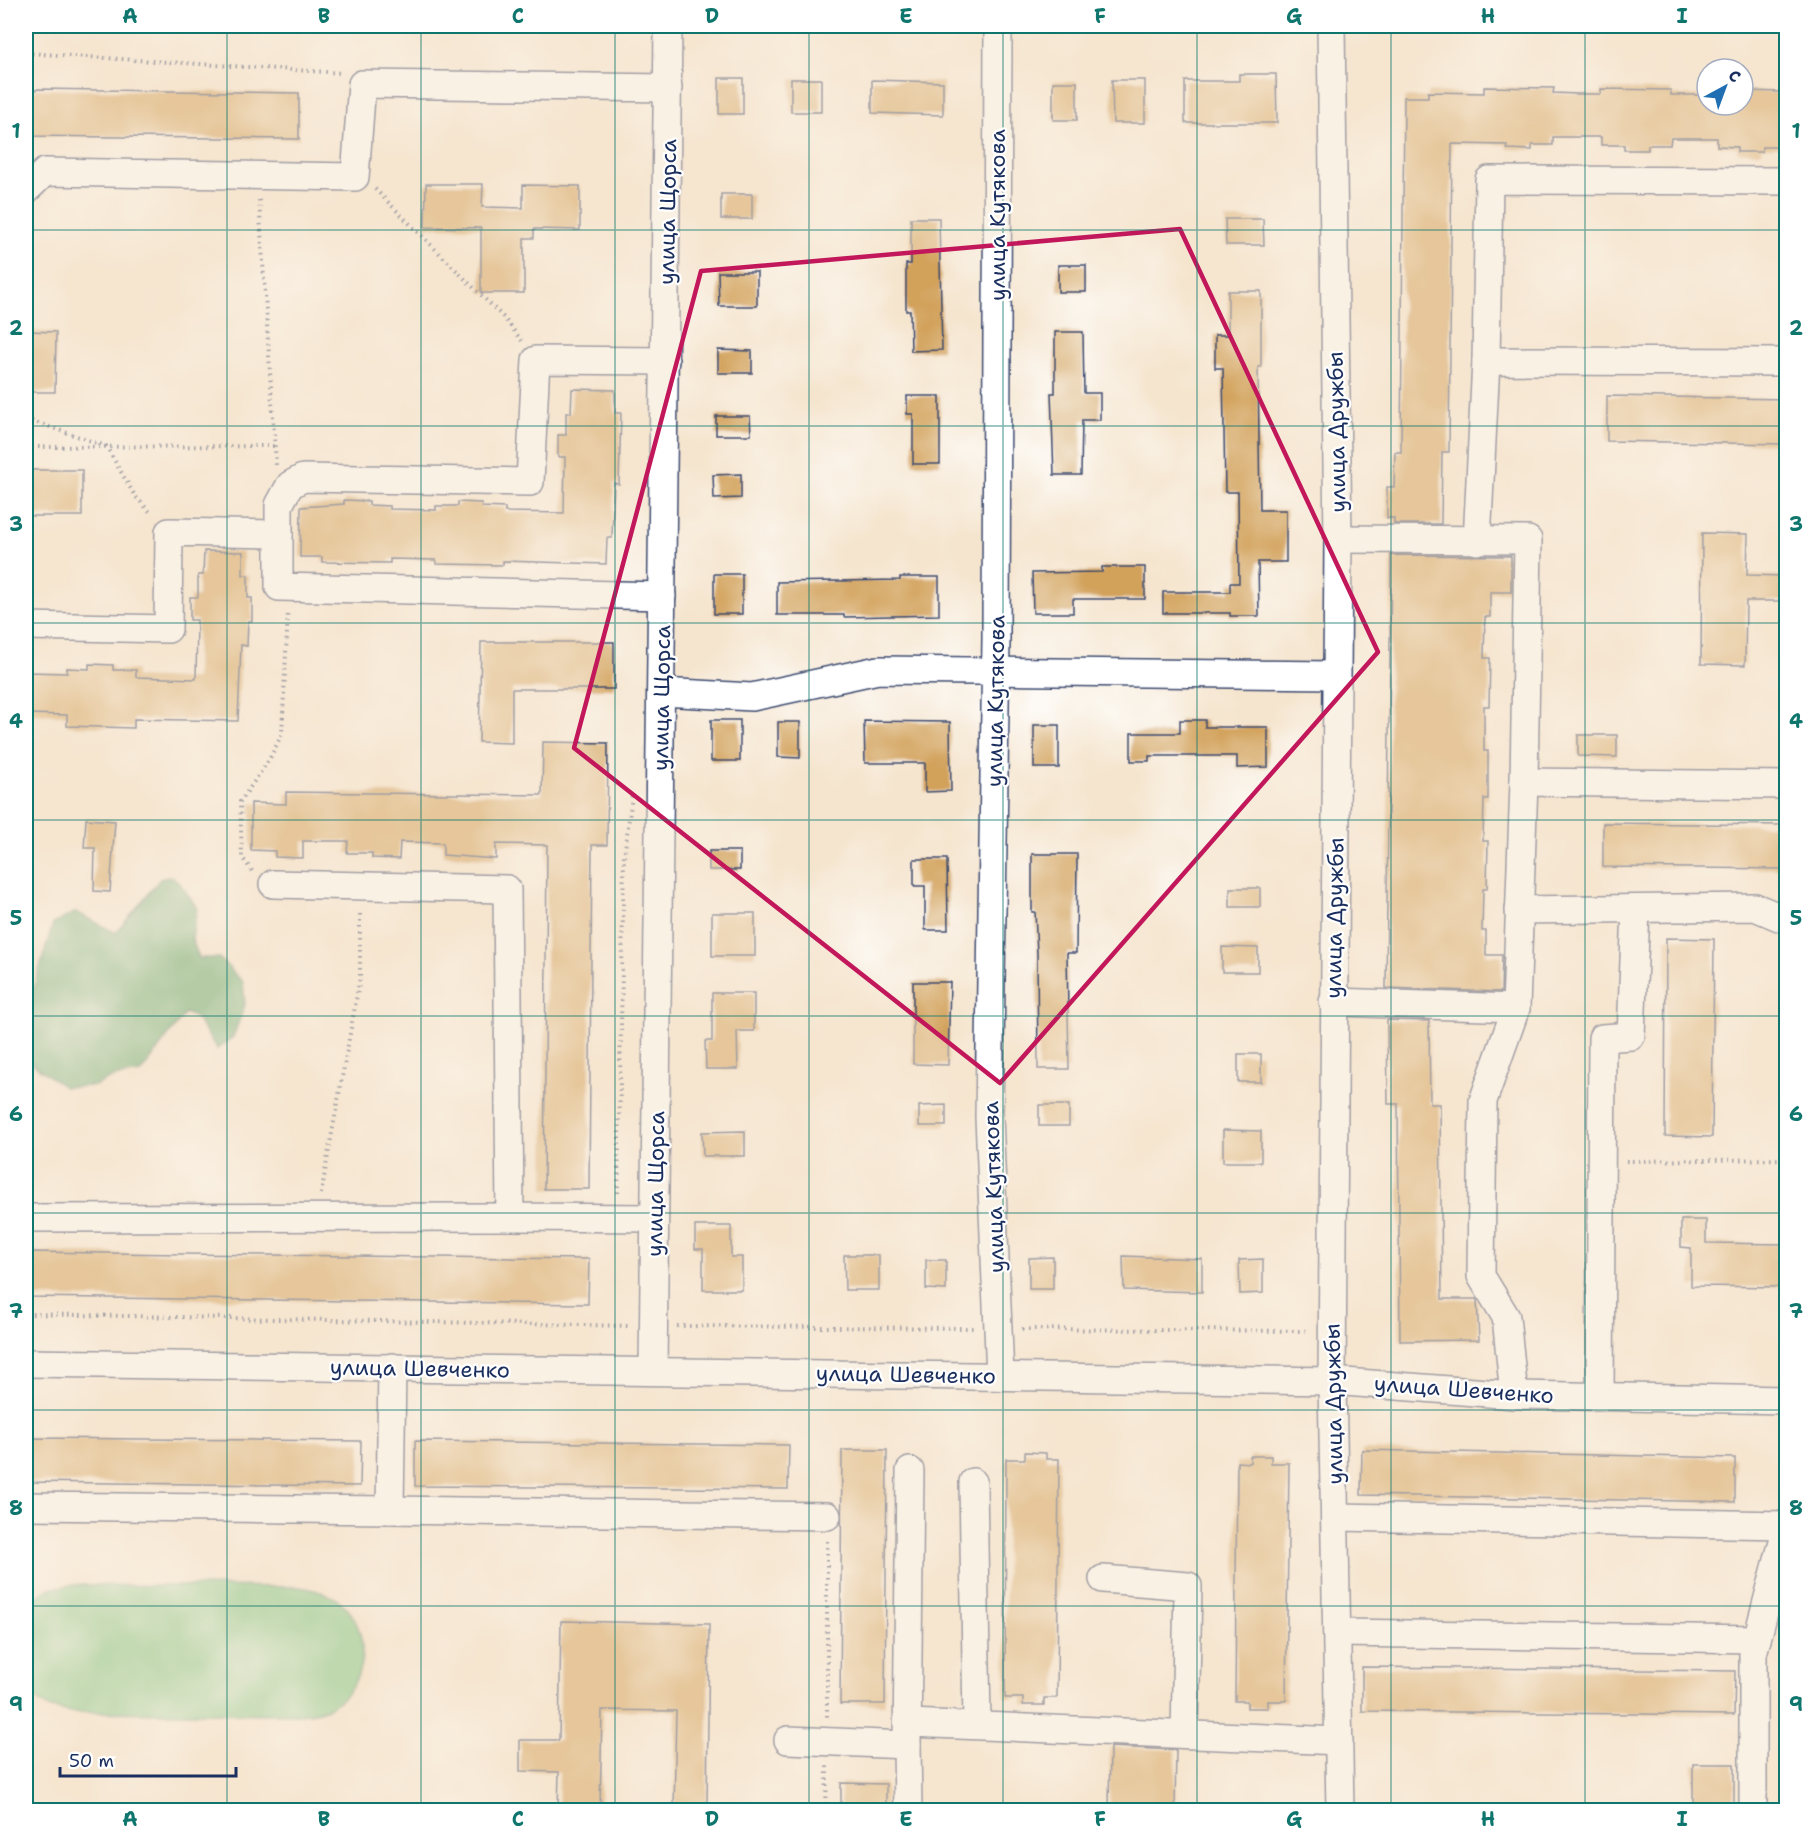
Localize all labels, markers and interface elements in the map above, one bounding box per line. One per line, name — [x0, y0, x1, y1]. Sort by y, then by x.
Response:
text: A — [122, 3, 138, 29]
text: B — [318, 3, 330, 29]
text: C — [512, 3, 524, 29]
text: D — [705, 3, 719, 29]
text: E — [899, 3, 913, 29]
text: F — [1094, 3, 1106, 29]
text: G — [1286, 3, 1302, 29]
text: H — [1481, 3, 1495, 29]
text: I — [1676, 3, 1688, 29]
north arrow — [1695, 57, 1755, 117]
text: С — [1724, 65, 1745, 87]
text: 1 — [11, 118, 21, 144]
text: 1 — [1791, 118, 1801, 144]
street label: улица Кутякова — [983, 129, 1012, 301]
street label: улица Щорса — [652, 138, 683, 285]
text: 2 — [9, 315, 23, 341]
text: 2 — [1789, 315, 1803, 341]
street label: улица Дружбы — [1321, 351, 1352, 513]
text: 3 — [9, 511, 23, 537]
text: 3 — [1789, 511, 1803, 537]
street label: улица Кутякова — [980, 614, 1012, 787]
street label: улица Щорса — [646, 624, 677, 771]
text: 4 — [9, 708, 23, 734]
text: 4 — [1789, 708, 1803, 734]
street label: улица Дружбы — [1319, 837, 1350, 999]
text: 5 — [10, 905, 22, 931]
text: 5 — [1790, 905, 1802, 931]
street label: улица Кутякова — [976, 1100, 1011, 1273]
text: 6 — [9, 1101, 23, 1127]
text: 6 — [1789, 1101, 1803, 1127]
street label: улица Щорса — [640, 1110, 671, 1257]
text: 7 — [9, 1298, 23, 1324]
text: 7 — [1789, 1298, 1803, 1324]
street label: улица Дружбы — [1318, 1323, 1349, 1485]
street label: улица Шевченко — [330, 1352, 510, 1385]
street label: улица Шевченко — [816, 1358, 996, 1391]
street label: улица Шевченко — [1373, 1369, 1555, 1410]
text: 8 — [9, 1495, 23, 1521]
text: 8 — [1789, 1495, 1803, 1521]
text: 9 — [9, 1691, 23, 1717]
text: 9 — [1789, 1691, 1803, 1717]
scale bar — [60, 1740, 236, 1778]
text: 50 m — [69, 1749, 114, 1773]
text: A — [122, 1806, 138, 1832]
text: B — [318, 1806, 330, 1832]
text: C — [512, 1806, 524, 1832]
text: D — [705, 1806, 719, 1832]
text: E — [899, 1806, 913, 1832]
text: F — [1094, 1806, 1106, 1832]
text: G — [1286, 1806, 1302, 1832]
text: H — [1481, 1806, 1495, 1832]
text: I — [1676, 1806, 1688, 1832]

